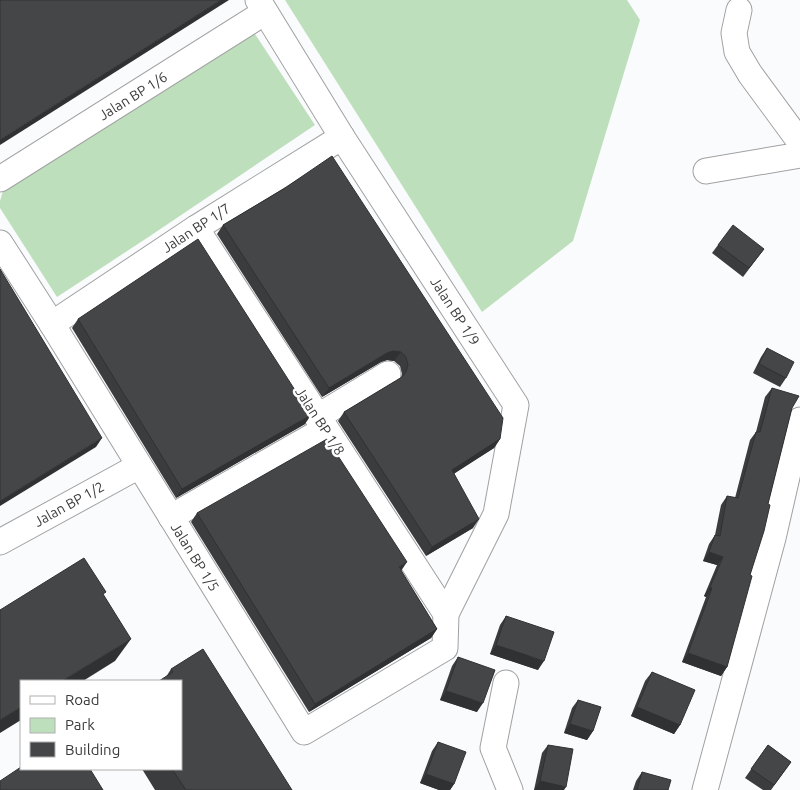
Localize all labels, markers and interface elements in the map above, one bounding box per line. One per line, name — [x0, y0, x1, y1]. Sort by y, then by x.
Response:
street label: Jalan BP 1/6 — [96, 69, 170, 123]
street label: Jalan BP 1/7 — [159, 200, 233, 256]
street label: Jalan BP 1/9 — [427, 274, 483, 348]
street label: Jalan BP 1/8 — [292, 384, 348, 458]
street label: Jalan BP 1/2 — [31, 478, 107, 530]
street label: Jalan BP 1/5 — [168, 520, 222, 594]
legend — [20, 680, 182, 770]
text: Road — [65, 691, 100, 708]
text: Park — [65, 716, 95, 733]
text: Building — [65, 741, 120, 758]

